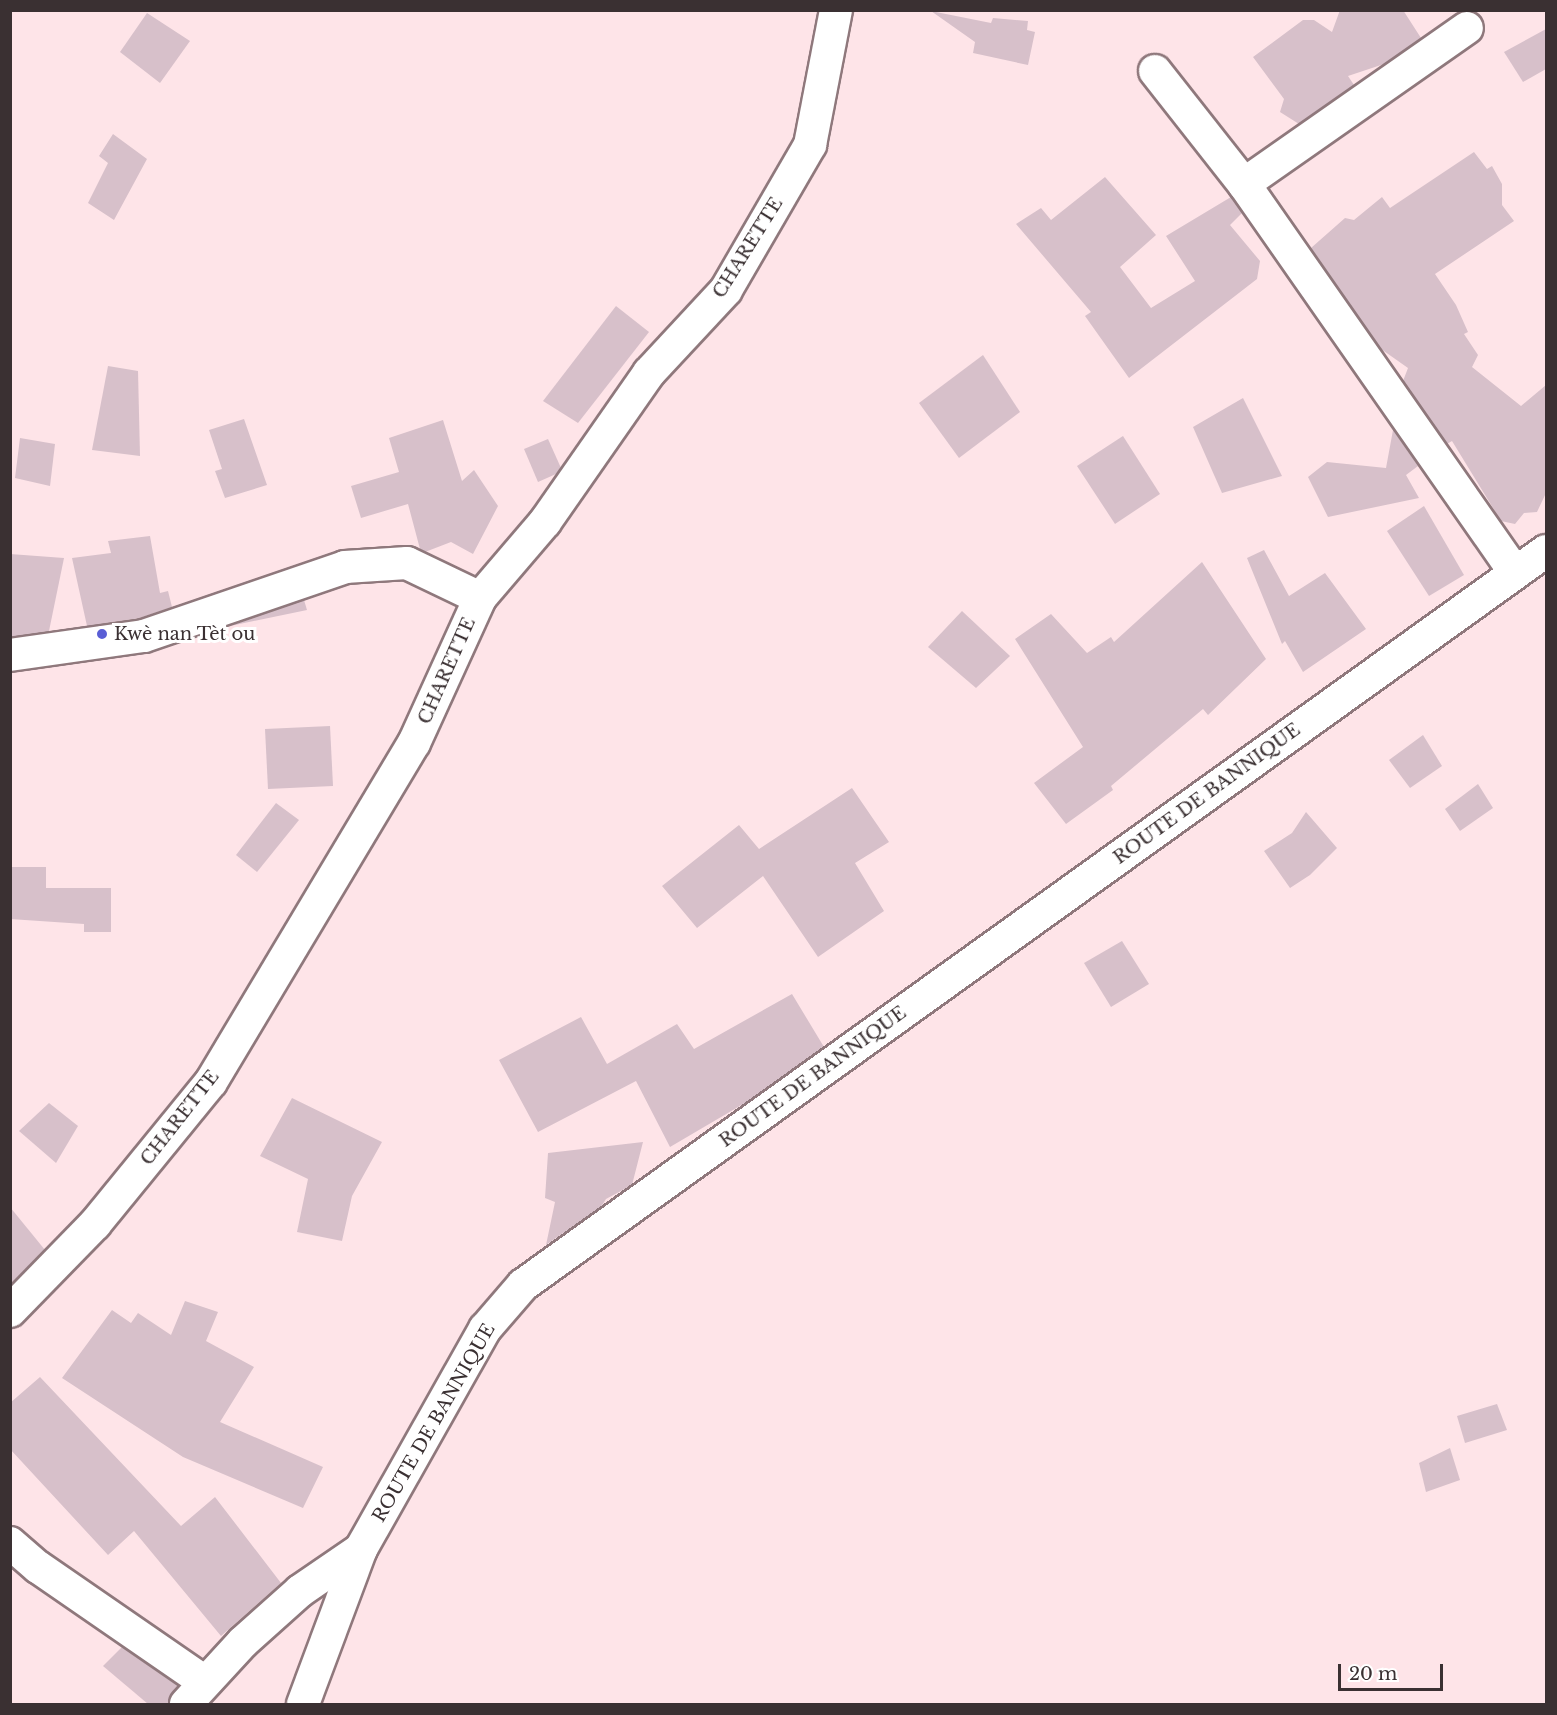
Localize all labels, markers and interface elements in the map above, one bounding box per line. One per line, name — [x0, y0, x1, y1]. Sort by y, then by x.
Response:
street label: CHARETTE — [709, 194, 787, 302]
street label: CHARETTE — [414, 614, 480, 728]
place label: Kwè nan Tèt ou — [114, 623, 256, 645]
marker: Kwè nan Tèt ou — [95, 627, 109, 641]
street label: ROUTE DE BANNIQUE — [1109, 719, 1305, 869]
street label: ROUTE DE BANNIQUE — [715, 1002, 911, 1152]
street label: CHARETTE — [136, 1066, 224, 1170]
street label: ROUTE DE BANNIQUE — [368, 1320, 500, 1526]
scale bar — [1341, 1652, 1446, 1690]
text: 20 m — [1349, 1663, 1397, 1685]

